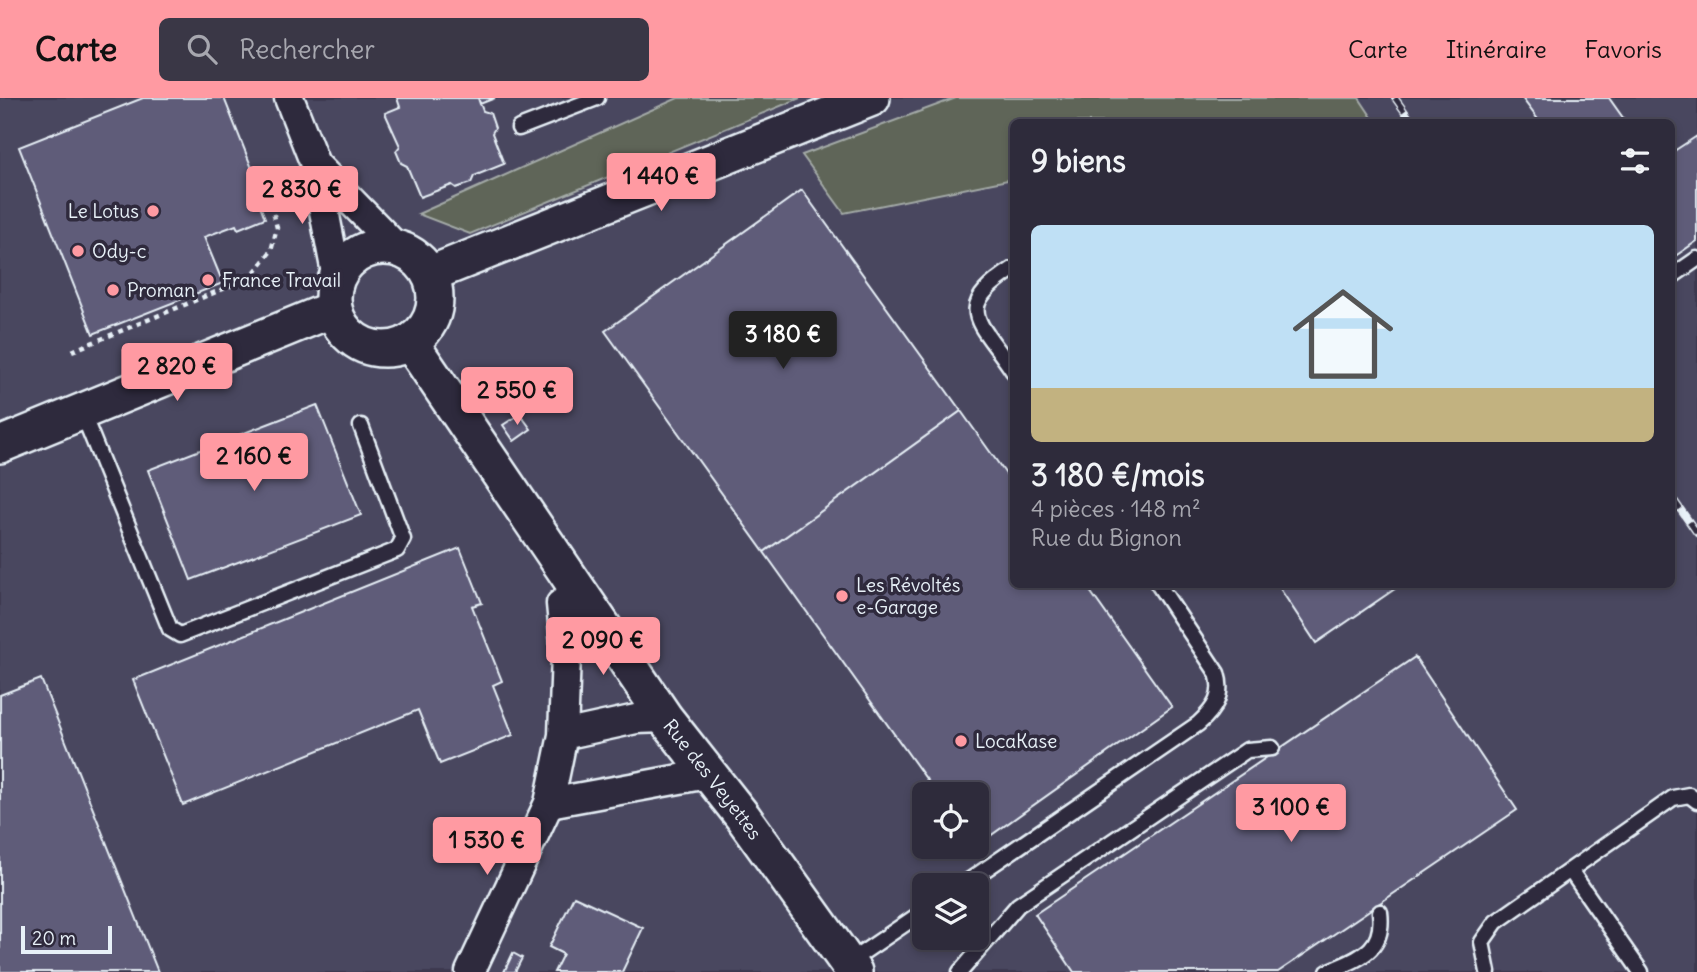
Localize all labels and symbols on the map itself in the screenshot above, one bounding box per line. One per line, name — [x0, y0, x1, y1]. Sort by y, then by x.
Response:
pin: 1 440 € — [596, 153, 726, 213]
pin: 2 830 € — [237, 166, 367, 226]
place label: Le Lotus — [68, 199, 139, 223]
marker: Le Lotus — [145, 203, 161, 219]
place label: Ody-c — [92, 239, 146, 263]
marker: Ody-c — [70, 243, 86, 259]
place label: France Travail — [222, 268, 341, 292]
marker: France Travail — [200, 272, 216, 288]
place label: Proman — [127, 278, 195, 302]
marker: Proman — [105, 282, 121, 298]
pin: 3 180 € — [718, 312, 848, 371]
pin: 2 820 € — [112, 344, 242, 403]
pin: 2 550 € — [452, 368, 582, 427]
pin: 2 160 € — [189, 434, 319, 493]
place label: Les Révoltés e-Garage — [856, 573, 960, 619]
marker: Les Révoltés e-Garage — [834, 588, 850, 604]
pin: 2 090 € — [538, 618, 668, 677]
street label: Rue des Veyettes — [658, 714, 767, 844]
place label: LocaKase — [975, 729, 1057, 753]
marker: LocaKase — [953, 733, 969, 749]
pin: 3 100 € — [1226, 784, 1356, 844]
pin: 1 530 € — [422, 818, 552, 877]
scale bar — [21, 923, 112, 955]

